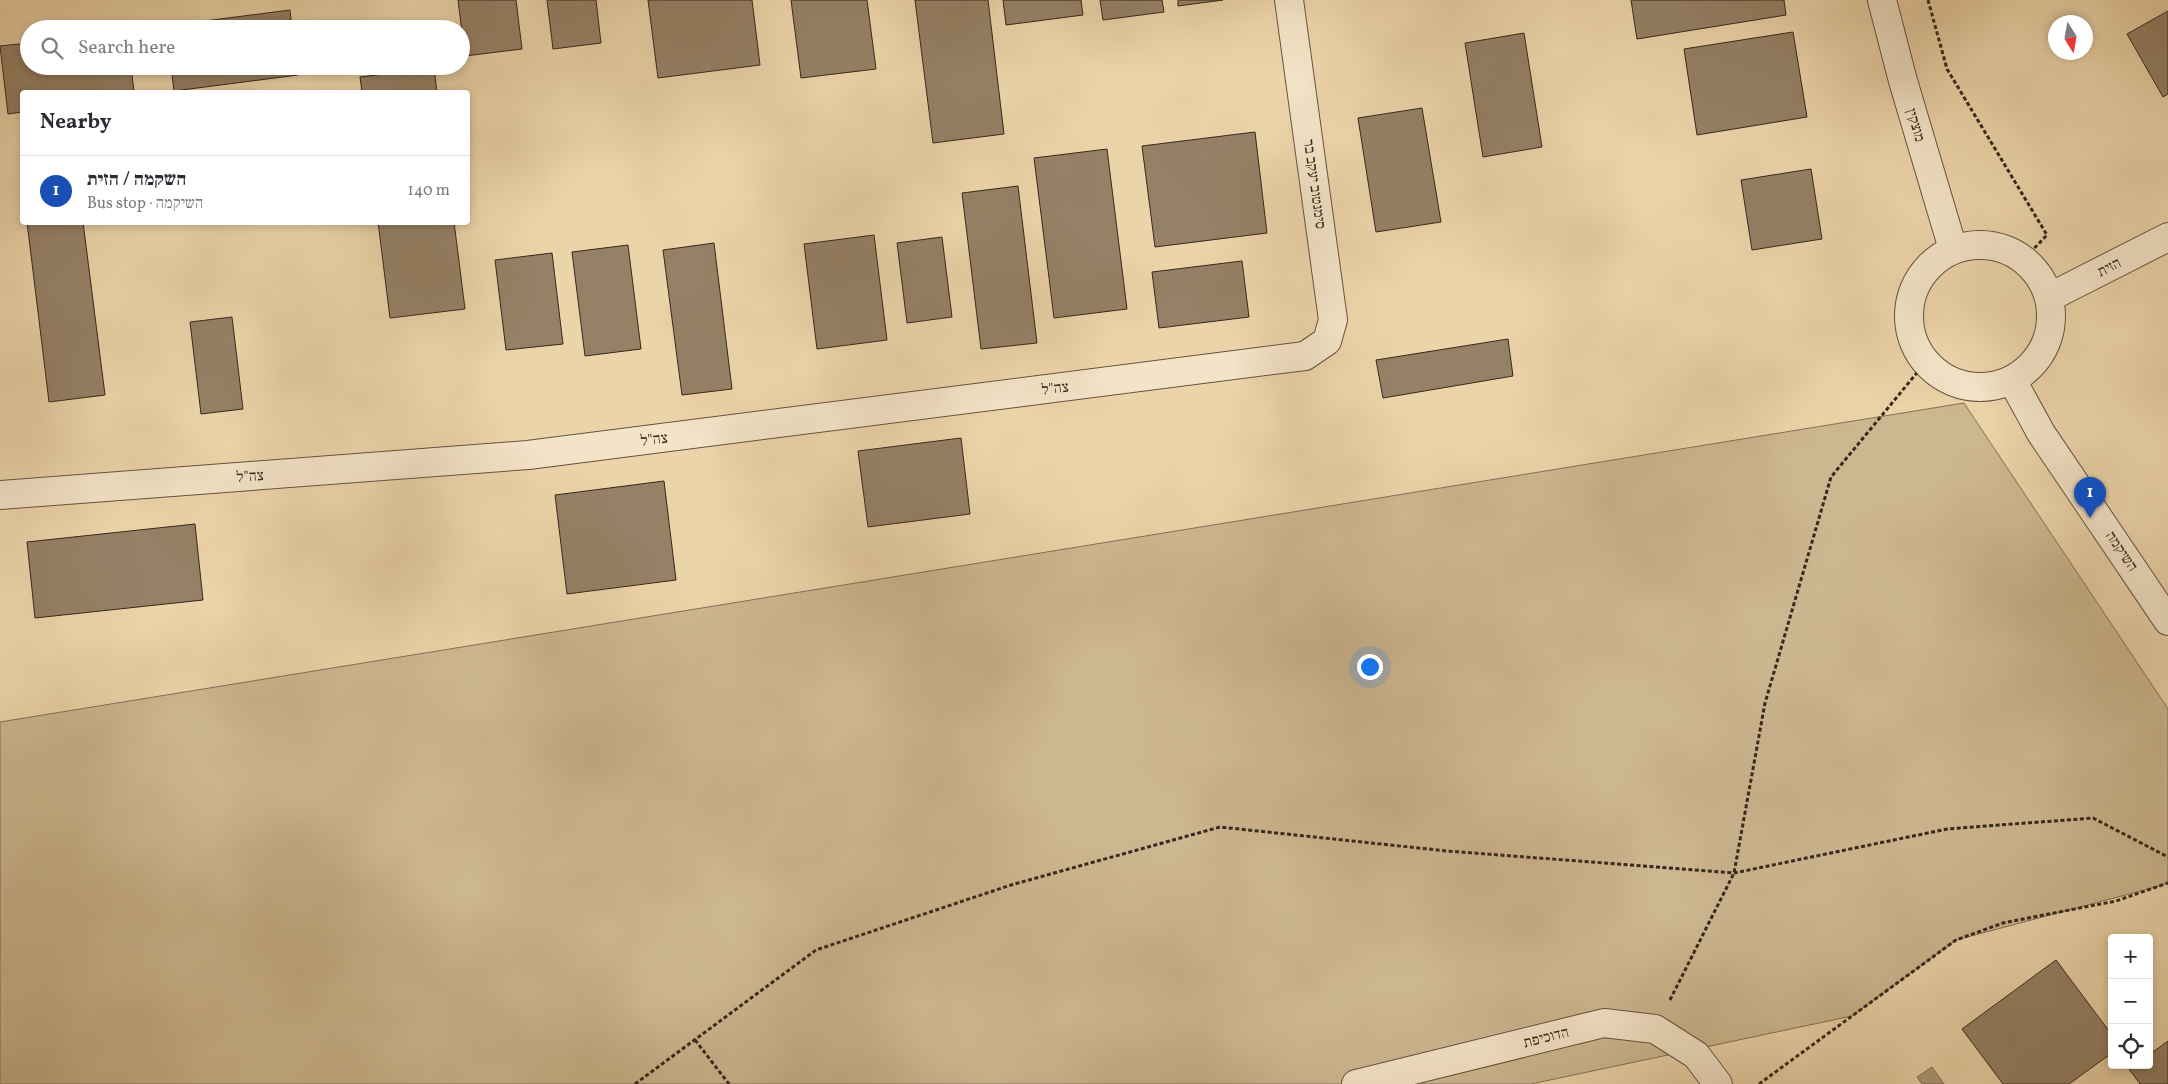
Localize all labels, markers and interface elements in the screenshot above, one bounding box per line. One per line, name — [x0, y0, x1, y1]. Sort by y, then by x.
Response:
north arrow — [2048, 15, 2093, 60]
search box — [20, 20, 470, 75]
icon: search — [38, 34, 66, 62]
text: Search here — [78, 35, 175, 61]
street label: מוצקין — [1900, 106, 1930, 145]
text: Nearby — [40, 108, 111, 137]
street label: סימנטוב יעקב בר — [1297, 138, 1330, 230]
text: השקמה / הזית — [87, 167, 186, 193]
text: 1 — [53, 180, 59, 202]
text: 140 m — [408, 180, 450, 202]
text: Bus stop · השיקמה — [87, 193, 203, 215]
street label: הזית — [2094, 253, 2125, 283]
street label: צה"ל — [1040, 377, 1070, 402]
street label: צה"ל — [639, 428, 669, 453]
street label: צה"ל — [236, 466, 265, 489]
pin: 1 — [2074, 477, 2106, 518]
street label: השיקמה — [2100, 527, 2142, 576]
your location — [1357, 654, 1383, 680]
map controls — [2108, 934, 2153, 1069]
button: + — [2108, 934, 2153, 979]
button: − — [2108, 979, 2153, 1024]
street label: הדוכיפת — [1521, 1023, 1571, 1054]
button: locate — [2108, 1024, 2153, 1069]

